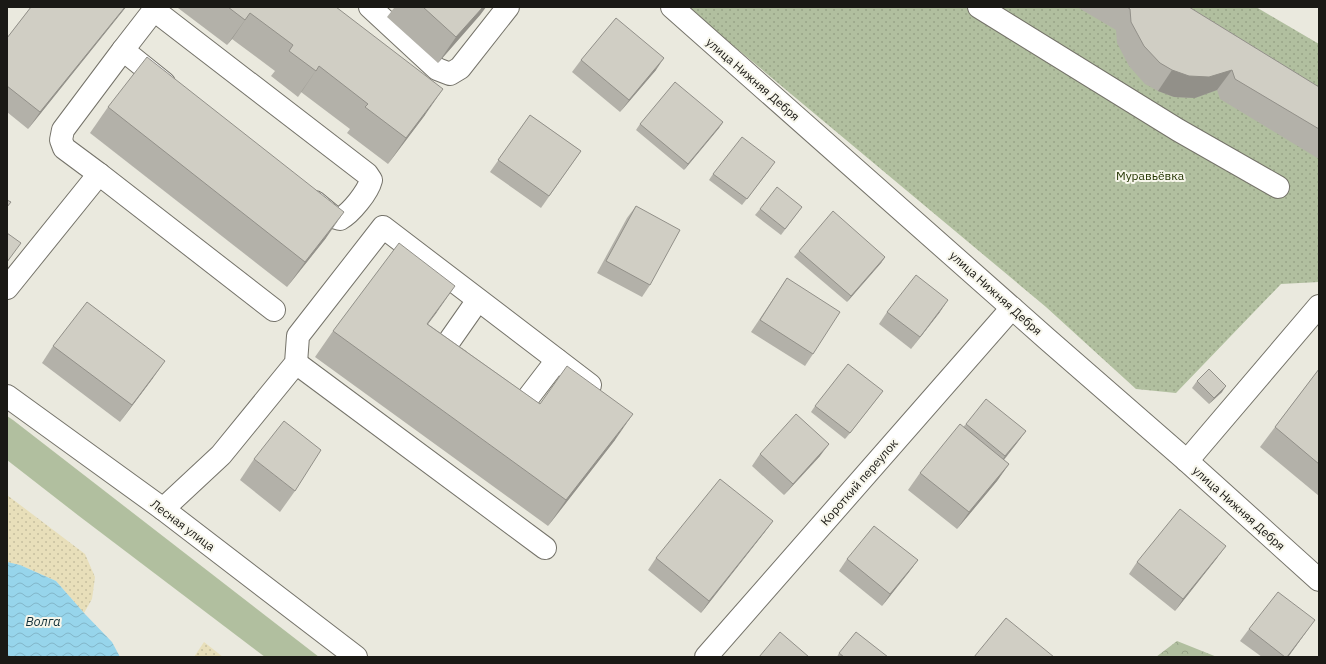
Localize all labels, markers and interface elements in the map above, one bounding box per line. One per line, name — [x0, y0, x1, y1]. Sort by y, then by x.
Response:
street label: улица Нижняя Дебря — [703, 34, 803, 124]
park label: Муравьёвка — [1116, 168, 1185, 183]
street label: улица Нижняя Дебря — [947, 248, 1045, 338]
street label: Короткий переулок — [817, 435, 901, 528]
street label: улица Нижняя Дебря — [1190, 463, 1288, 553]
street label: Лесная улица — [148, 496, 219, 554]
water label: Волга — [25, 613, 61, 630]

